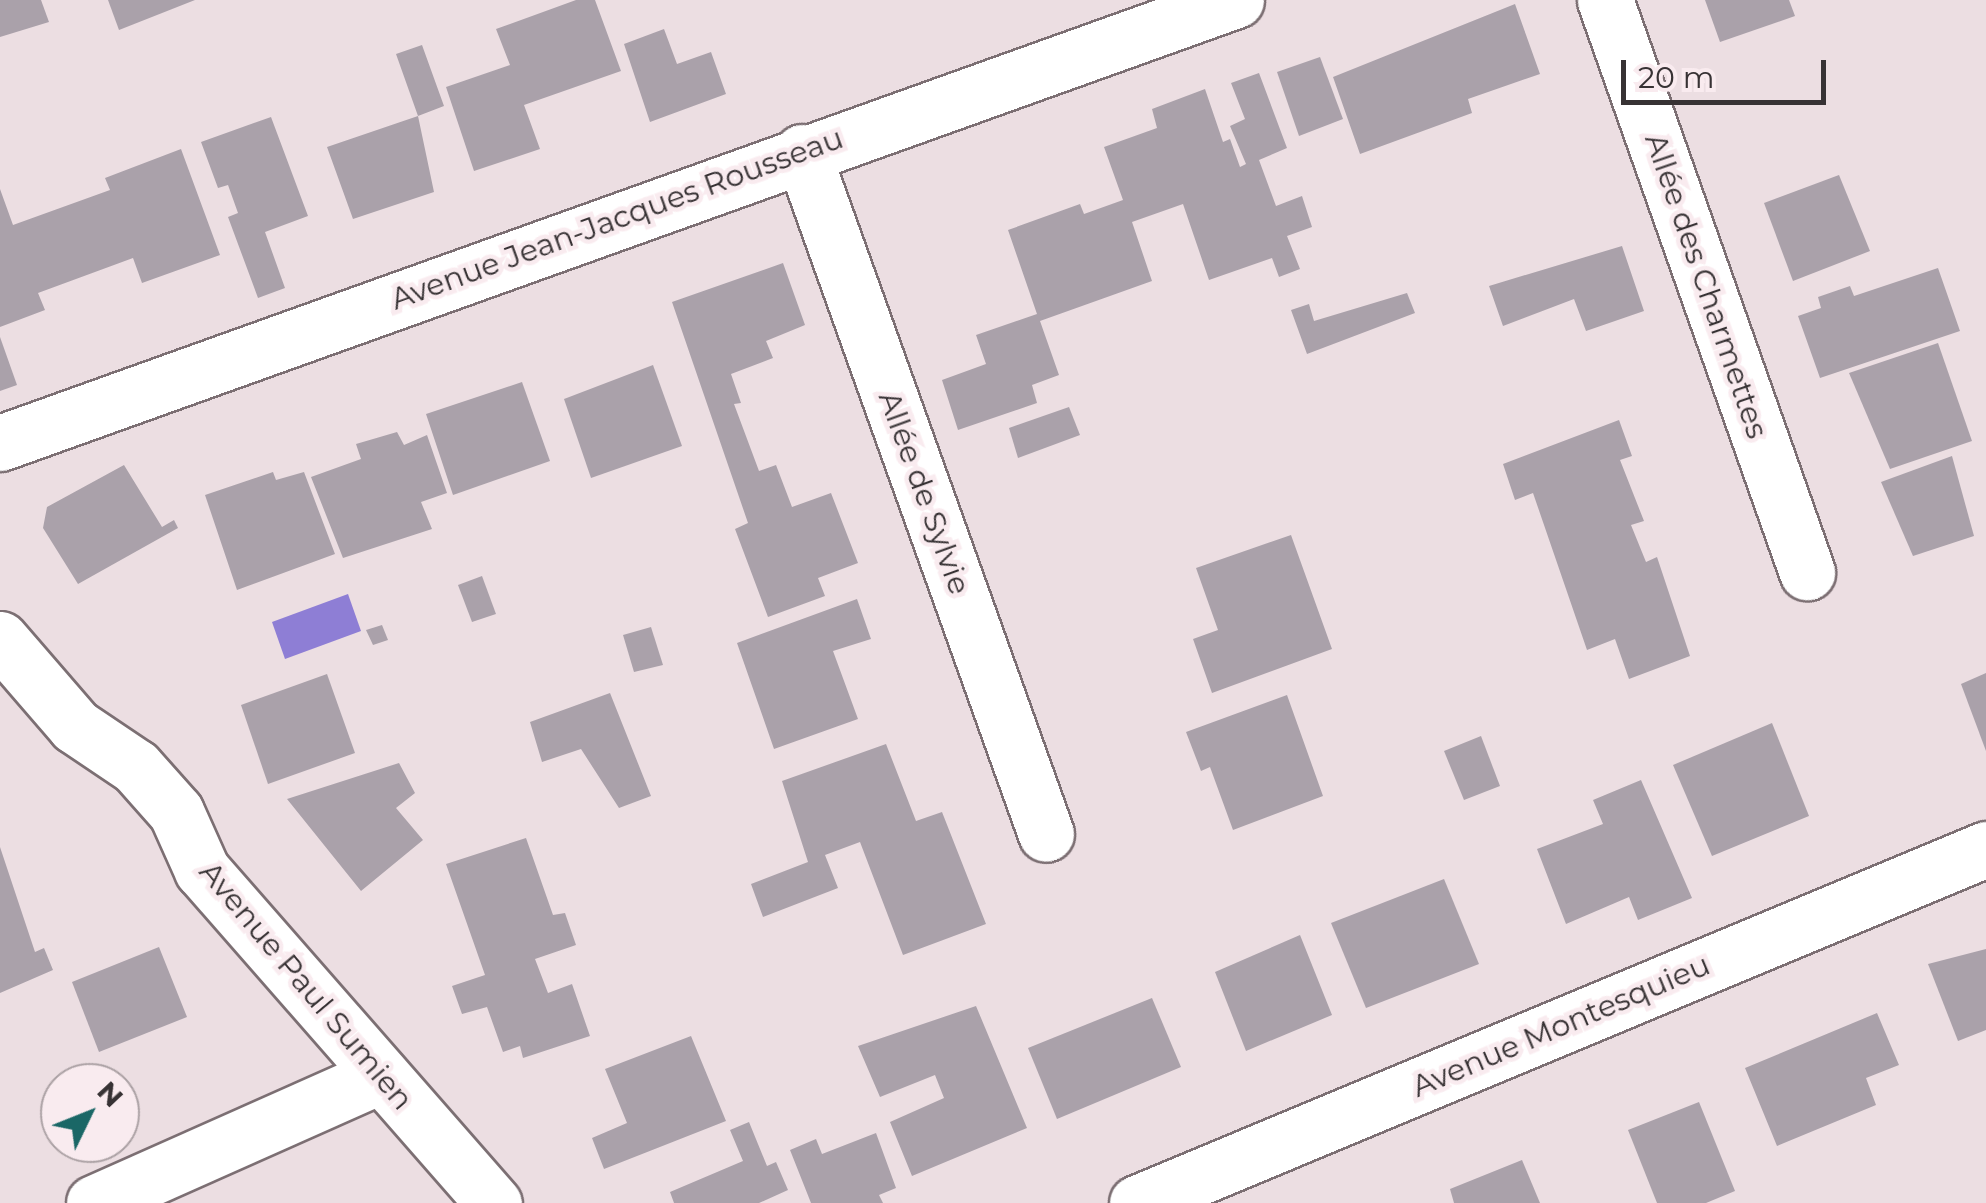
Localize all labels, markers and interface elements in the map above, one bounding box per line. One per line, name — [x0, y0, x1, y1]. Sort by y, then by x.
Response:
scale bar — [1626, 40, 1831, 102]
text: 20 m — [1638, 59, 1715, 96]
street label: Avenue Jean-Jacques Rousseau — [386, 120, 848, 318]
street label: Allée des Charmettes — [1637, 129, 1775, 443]
street label: Allée de Sylvie — [871, 387, 977, 599]
street label: Avenue Paul Sumien — [192, 855, 420, 1117]
street label: Avenue Montesquieu — [1407, 947, 1715, 1105]
north arrow — [40, 1063, 140, 1163]
text: N — [90, 1074, 131, 1114]

